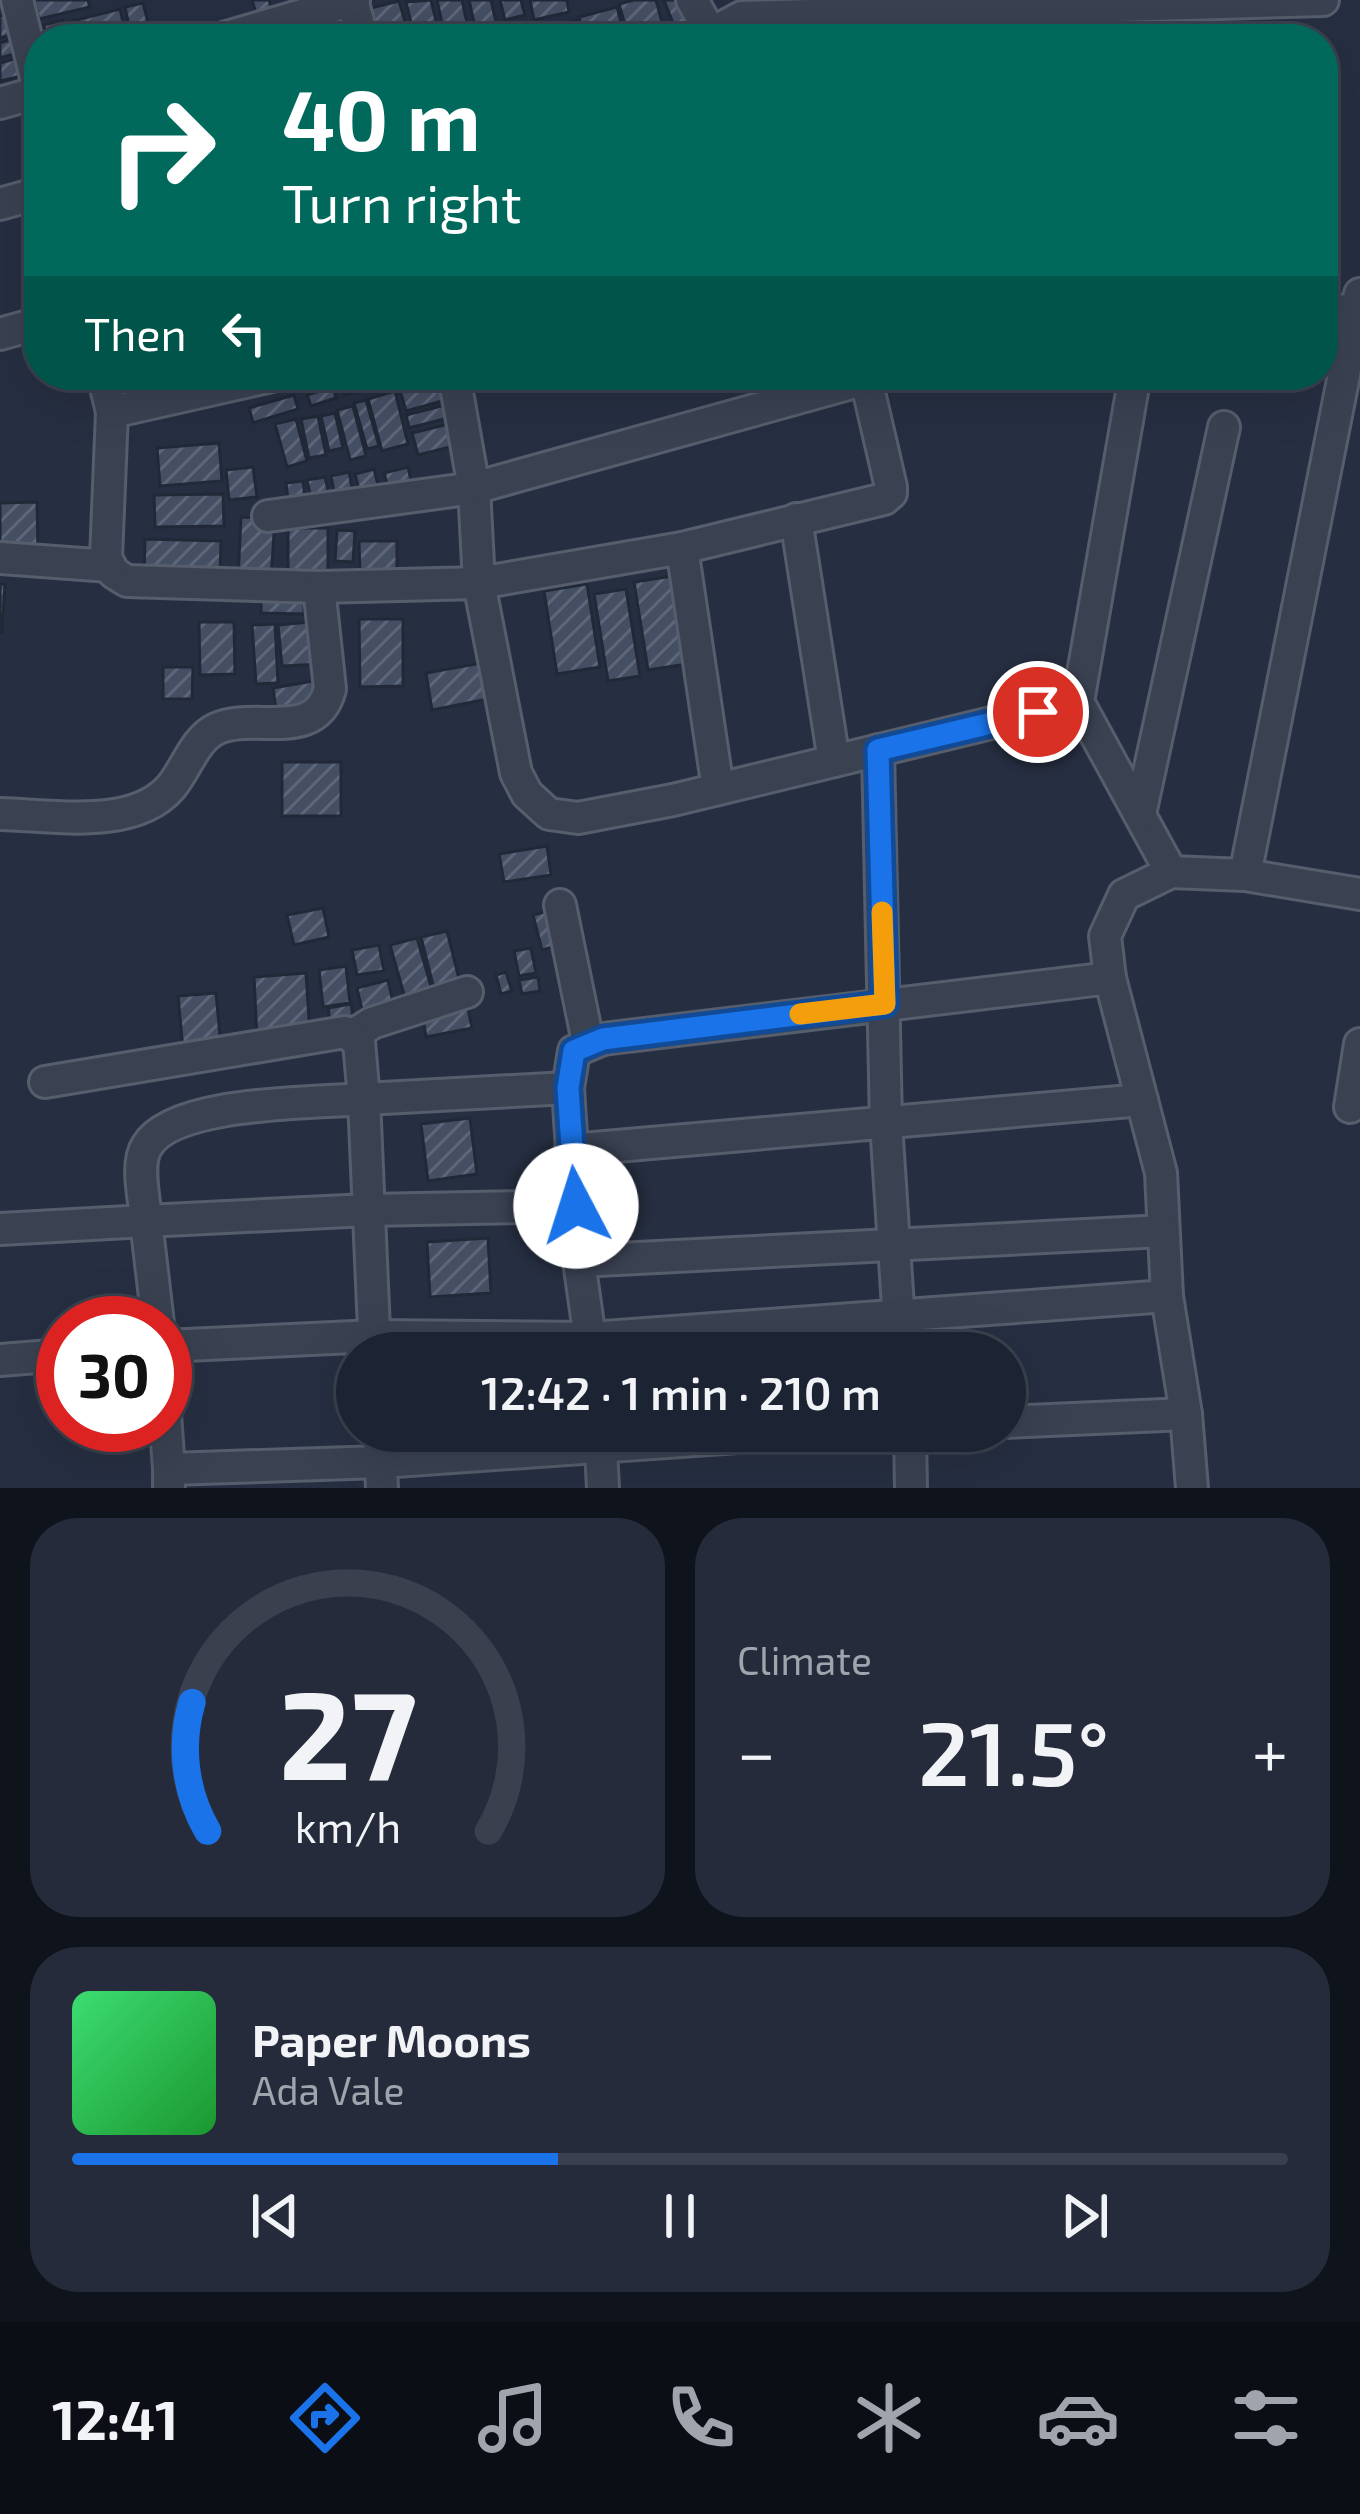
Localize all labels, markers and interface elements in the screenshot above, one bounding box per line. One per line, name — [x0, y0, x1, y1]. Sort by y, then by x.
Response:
text: 40 m — [282, 67, 481, 168]
icon: right — [84, 72, 240, 228]
text: Turn right — [282, 169, 522, 234]
icon: left — [211, 300, 277, 366]
text: Then — [84, 306, 187, 360]
pin — [987, 661, 1089, 763]
icon: arrive — [1005, 679, 1071, 745]
position arrow — [513, 1143, 639, 1269]
speed limit sign: 30 — [36, 1296, 192, 1452]
text: 12:42 · 1 min · 210 m — [481, 1365, 881, 1419]
text: Climate — [737, 1636, 872, 1683]
text: 27 — [278, 1655, 417, 1805]
text: 21.5° — [918, 1696, 1109, 1804]
text: − — [737, 1711, 776, 1790]
text: + — [1252, 1711, 1288, 1790]
text: km/h — [294, 1799, 401, 1851]
text: Paper Moons — [252, 2012, 531, 2066]
text: Ada Vale — [252, 2066, 404, 2113]
icon: previous — [242, 2183, 308, 2249]
icon: pause — [647, 2183, 713, 2249]
icon: next — [1052, 2183, 1118, 2249]
icon: directions — [283, 2376, 367, 2460]
icon: music — [471, 2376, 555, 2460]
icon: phone — [659, 2376, 743, 2460]
icon: climate — [847, 2376, 931, 2460]
icon: car — [1036, 2376, 1120, 2460]
icon: filters — [1224, 2376, 1308, 2460]
text: 12:41 — [52, 2386, 178, 2451]

